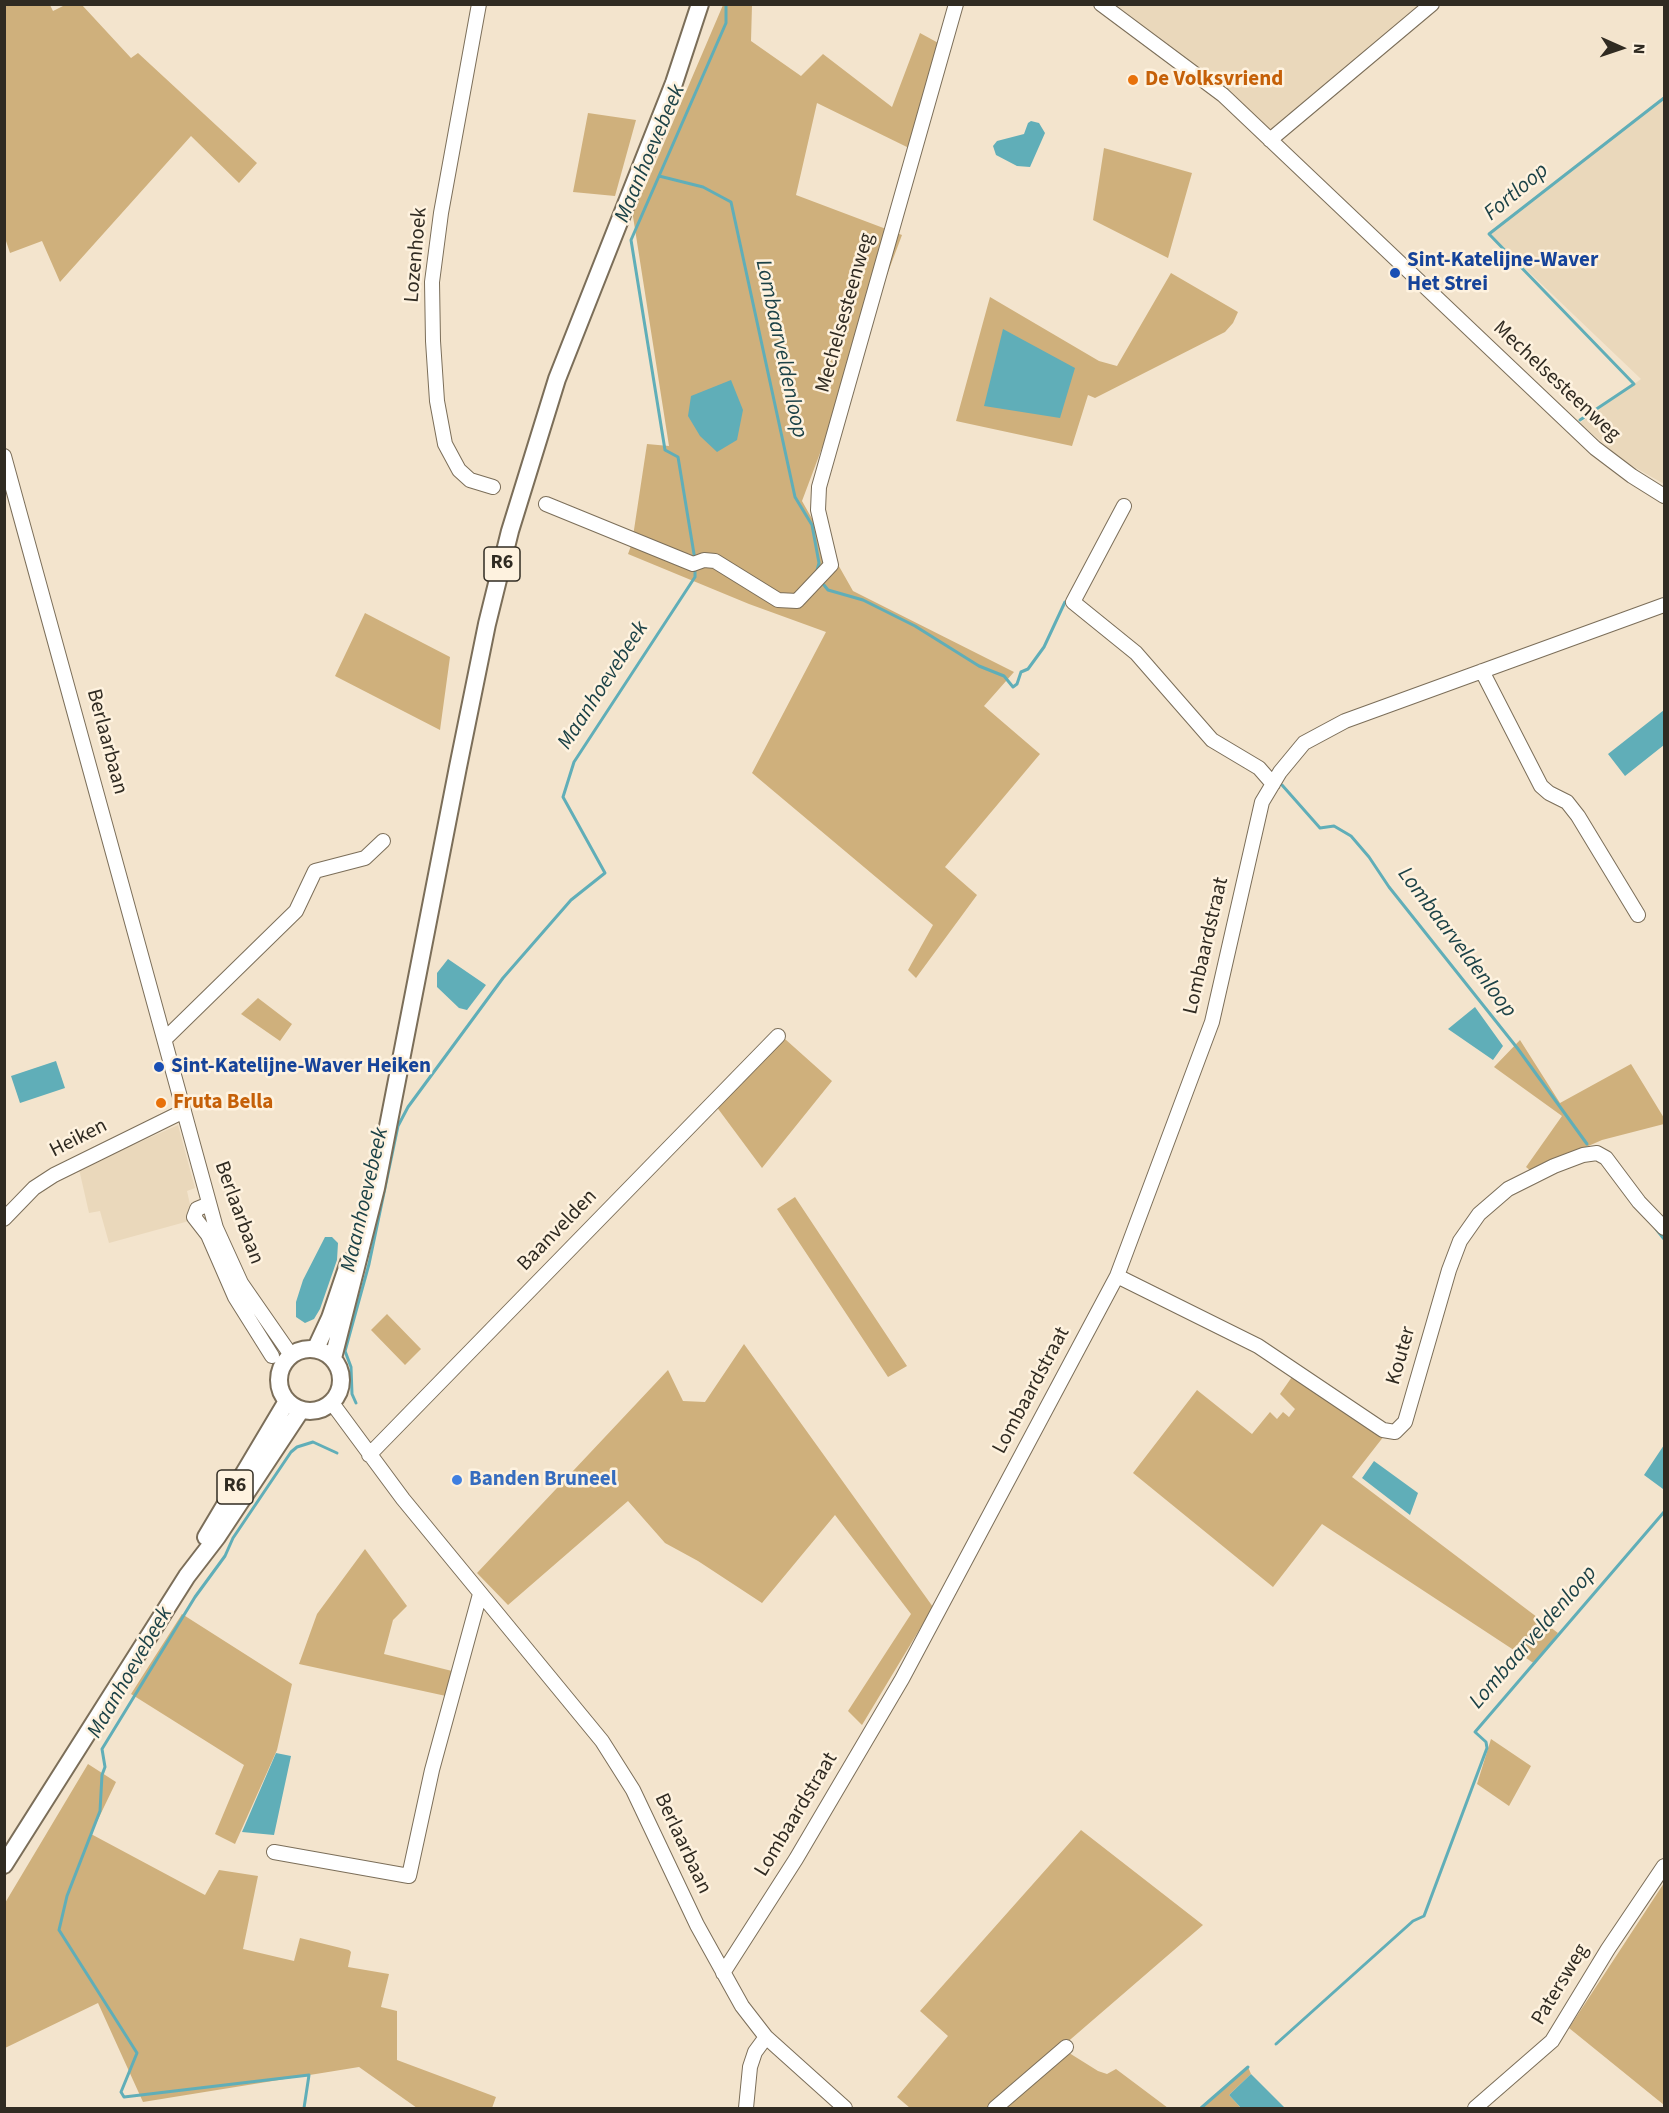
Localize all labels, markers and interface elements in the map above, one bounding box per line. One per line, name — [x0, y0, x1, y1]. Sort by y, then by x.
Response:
north arrow — [1591, 18, 1651, 78]
text: N — [1628, 43, 1650, 55]
place label: De Volksvriend — [1145, 67, 1283, 93]
marker: De Volksvriend — [1126, 73, 1140, 87]
water label: Maanhoevebeek — [610, 81, 692, 227]
water label: Fortloop — [1479, 158, 1555, 228]
street label: Lozenhoek — [400, 206, 434, 304]
street label: Mechelsesteenweg — [811, 230, 881, 396]
place label: Sint-Katelijne-Waver Het Strei — [1407, 248, 1598, 298]
water label: Lombaarveldenloop — [748, 258, 812, 440]
marker: Sint-Katelijne-Waver Het Strei — [1388, 266, 1402, 280]
street label: Mechelsesteenweg — [1487, 317, 1625, 447]
road number: R6 — [484, 547, 520, 581]
water label: Maanhoevebeek — [553, 617, 655, 755]
street label: Berlaarbaan — [80, 687, 132, 797]
water label: Lombaarveldenloop — [1391, 863, 1521, 1023]
street label: Lombaardstraat — [1179, 875, 1235, 1017]
place label: Sint-Katelijne-Waver Heiken — [171, 1054, 431, 1080]
marker: Sint-Katelijne-Waver Heiken — [152, 1060, 166, 1074]
place label: Fruta Bella — [173, 1090, 273, 1116]
marker: Fruta Bella — [154, 1096, 168, 1110]
street label: Heiken — [46, 1114, 112, 1164]
water label: Maanhoevebeek — [337, 1125, 395, 1275]
street label: Berlaarbaan — [208, 1158, 268, 1268]
street label: Baanvelden — [513, 1185, 603, 1277]
street label: Lombaardstraat — [988, 1323, 1076, 1459]
street label: Kouter — [1382, 1324, 1422, 1388]
place label: Banden Bruneel — [469, 1467, 617, 1493]
road number: R6 — [217, 1470, 253, 1504]
marker: Banden Bruneel — [450, 1473, 464, 1487]
water label: Lombaarveldenloop — [1465, 1561, 1603, 1715]
water label: Maanhoevebeek — [83, 1603, 179, 1743]
street label: Lombaardstraat — [750, 1748, 844, 1882]
street label: Berlaarbaan — [648, 1790, 716, 1898]
street label: Patersweg — [1527, 1940, 1595, 2030]

